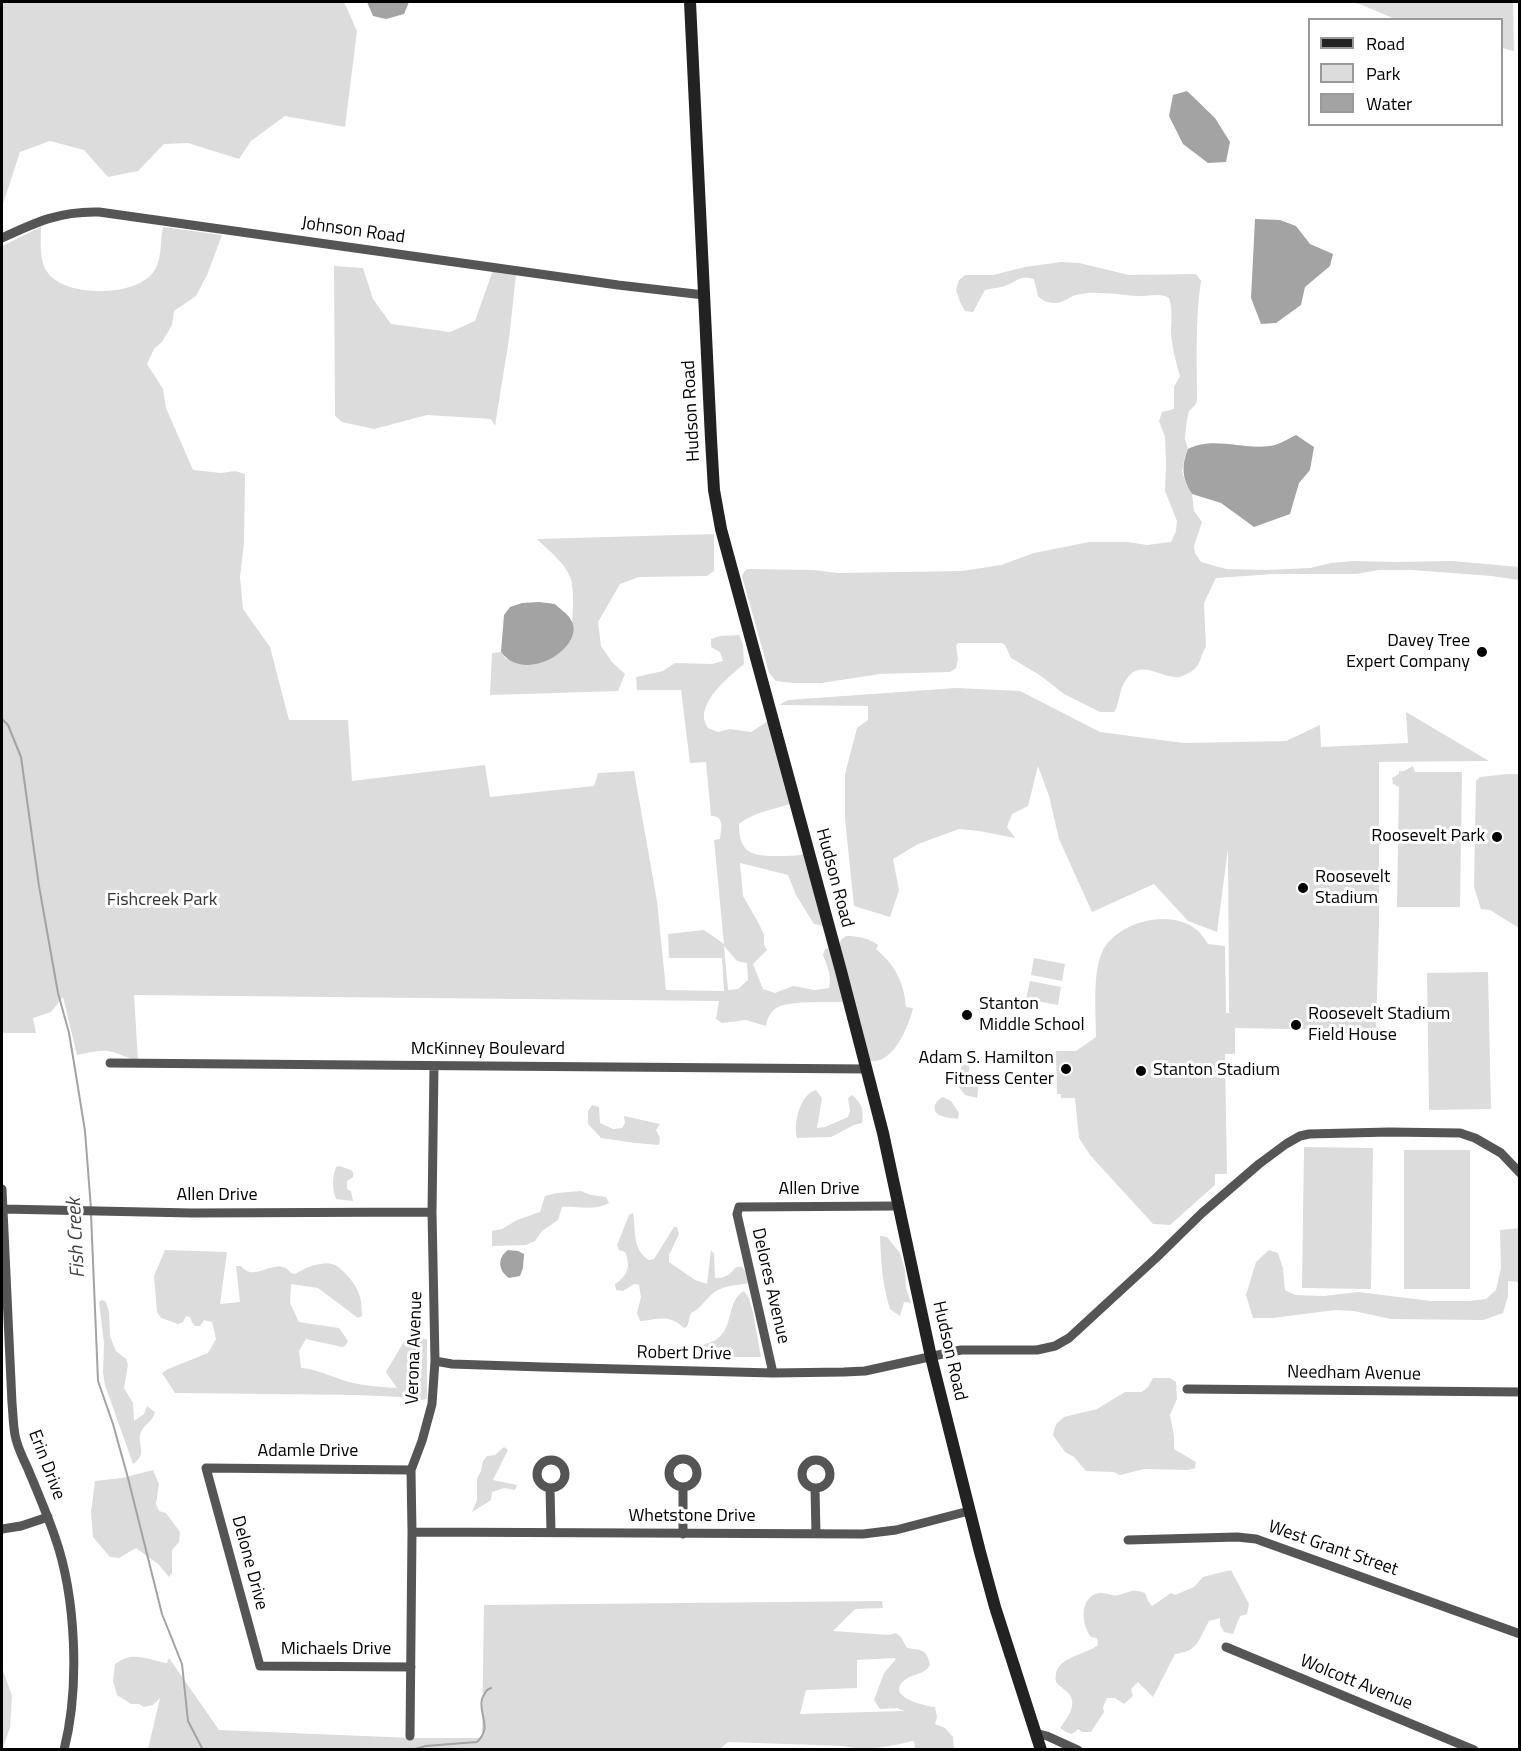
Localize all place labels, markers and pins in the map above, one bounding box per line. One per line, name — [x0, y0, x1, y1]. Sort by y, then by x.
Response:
place label: Davey Tree Expert Company — [1346, 631, 1470, 674]
marker: Davey Tree Expert Company — [1475, 645, 1489, 659]
place label: Roosevelt Park — [1371, 826, 1485, 848]
marker: Roosevelt Park — [1490, 830, 1504, 844]
place label: Roosevelt Stadium — [1315, 867, 1390, 910]
marker: Roosevelt Stadium — [1296, 881, 1310, 895]
place label: Stanton Middle School — [979, 994, 1085, 1036]
place label: Roosevelt Stadium Field House — [1308, 1004, 1450, 1046]
marker: Stanton Middle School — [960, 1008, 974, 1022]
marker: Roosevelt Stadium Field House — [1289, 1018, 1303, 1032]
place label: Adam S. Hamilton Fitness Center — [918, 1048, 1054, 1090]
place label: Stanton Stadium — [1153, 1060, 1280, 1082]
marker: Adam S. Hamilton Fitness Center — [1059, 1062, 1073, 1076]
marker: Stanton Stadium — [1134, 1064, 1148, 1078]

